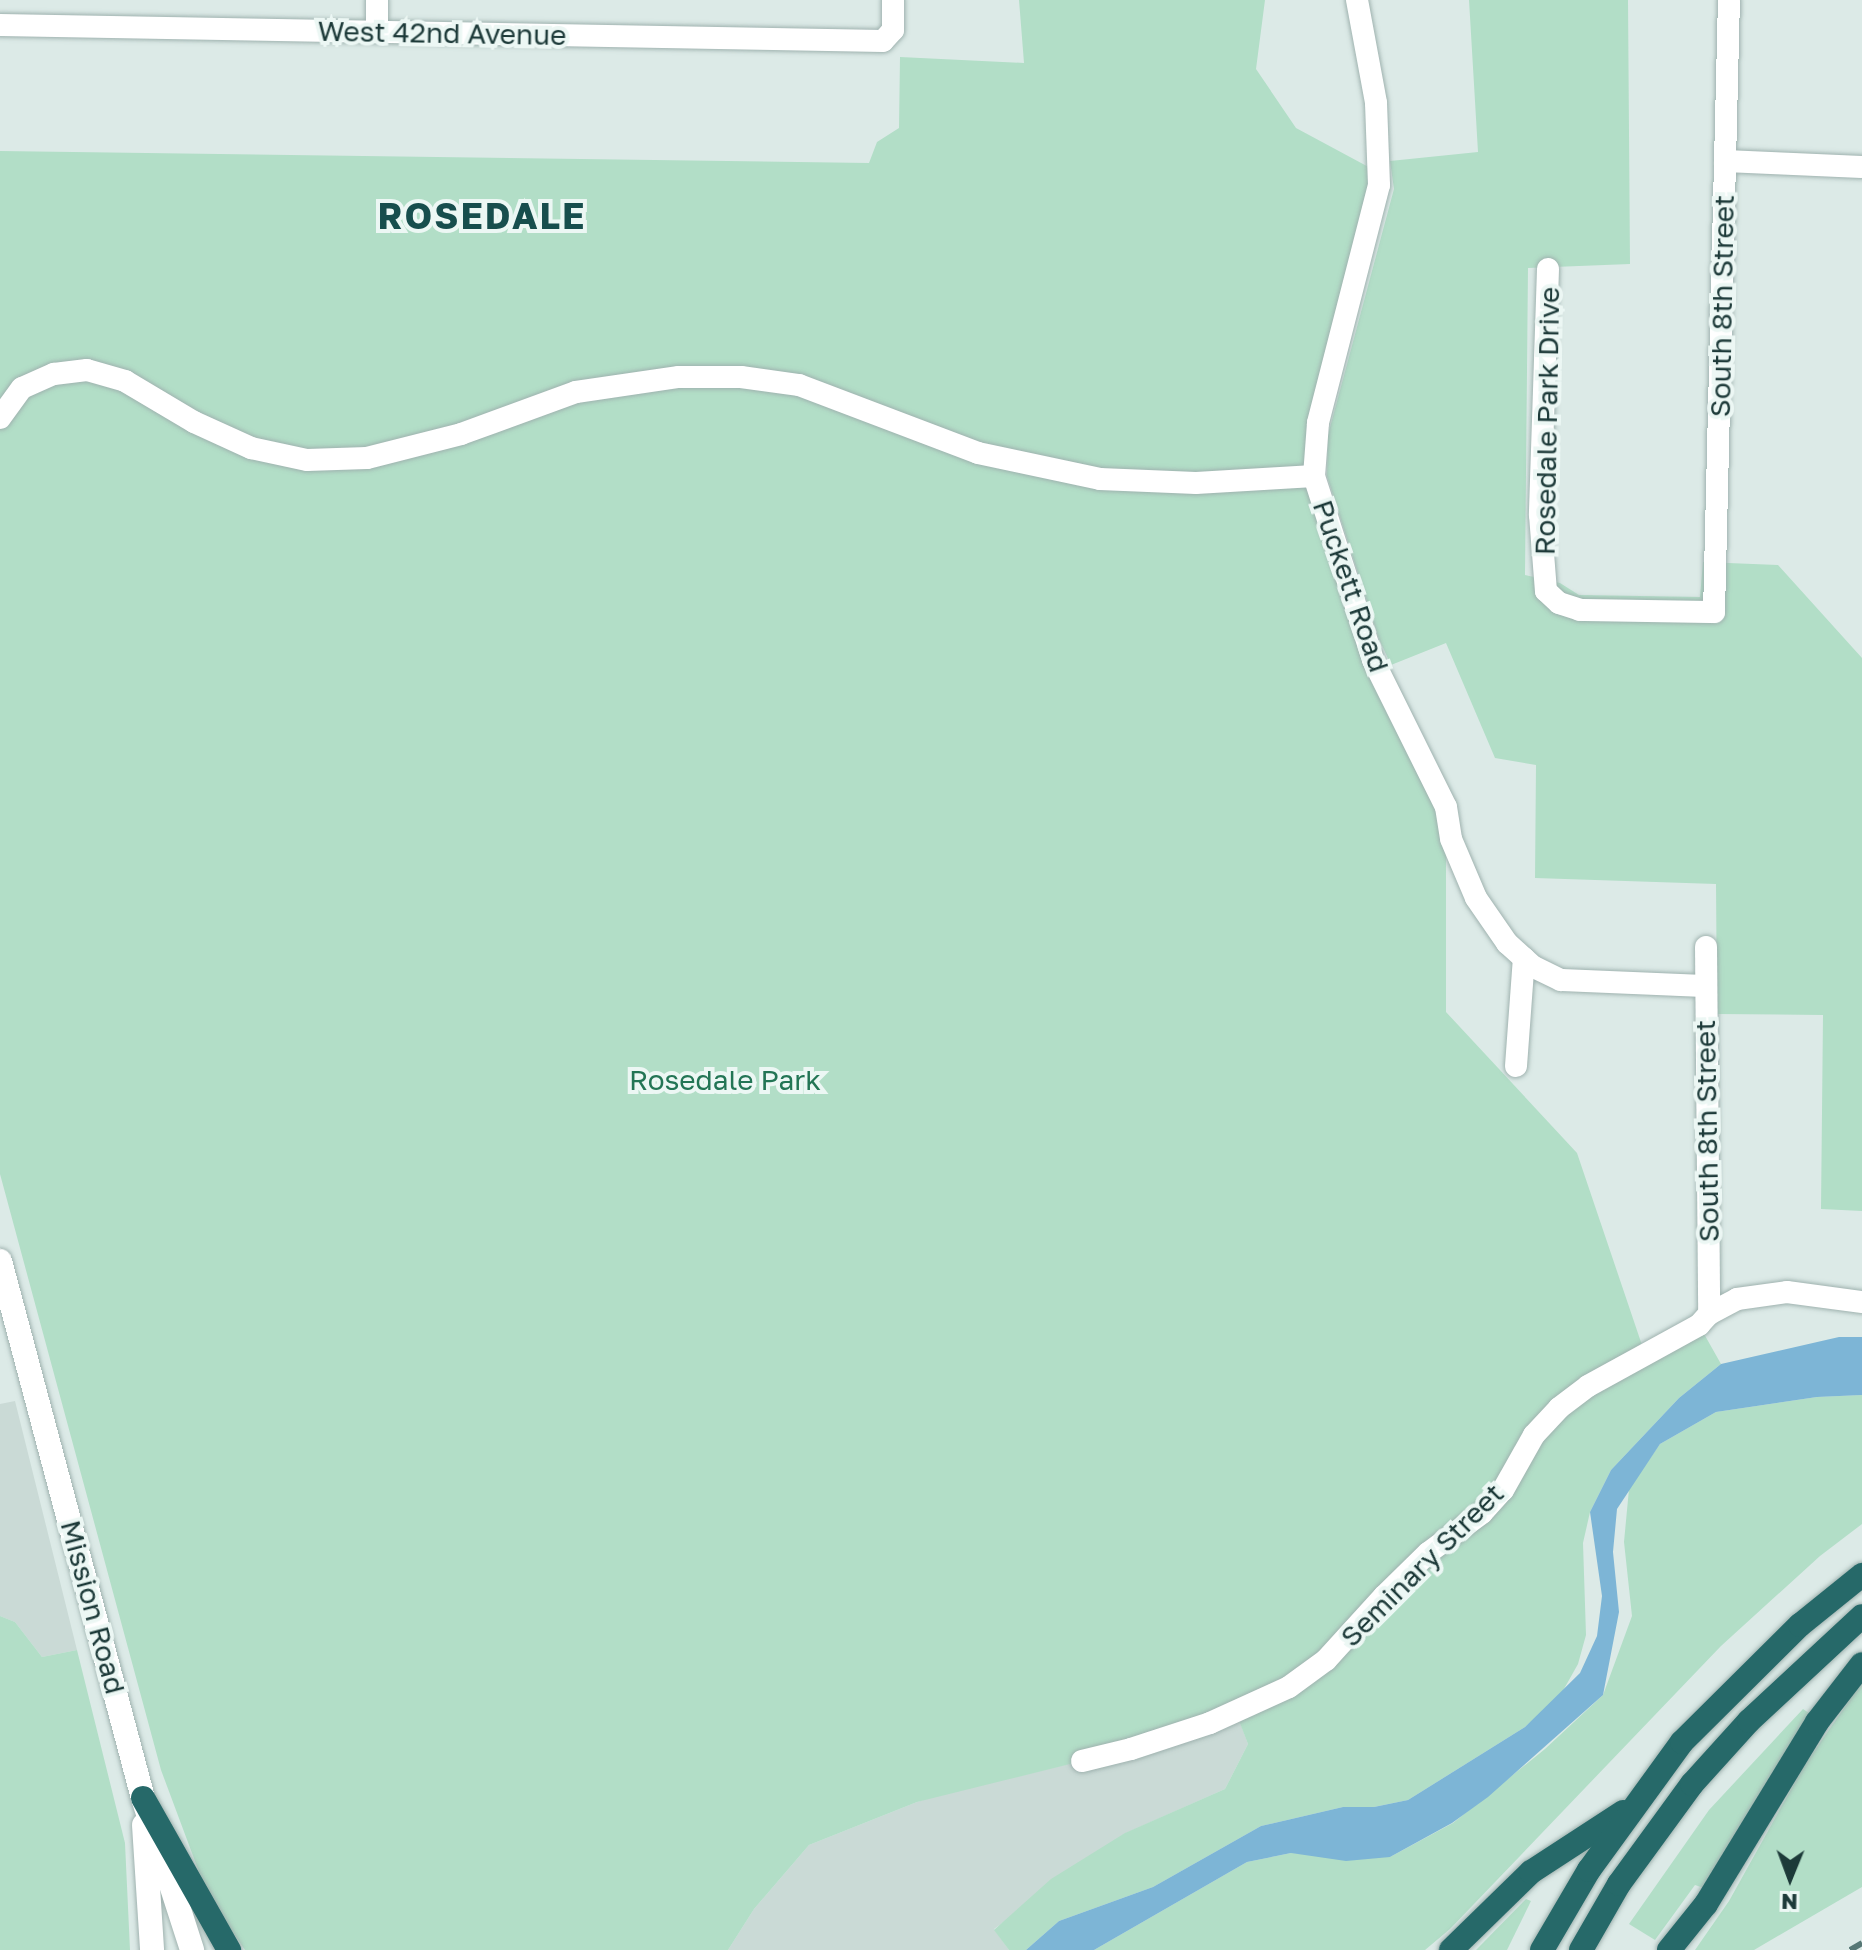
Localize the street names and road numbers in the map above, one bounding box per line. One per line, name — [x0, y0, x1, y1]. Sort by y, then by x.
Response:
street label: West 42nd Avenue — [317, 14, 567, 52]
street label: South 8th Street — [1703, 194, 1741, 418]
street label: Rosedale Park Drive — [1528, 286, 1566, 556]
street label: Puckett Road — [1306, 496, 1396, 676]
street label: South 8th Street — [1688, 1019, 1726, 1243]
street label: Seminary Street — [1333, 1476, 1511, 1654]
street label: Mission Road — [54, 1516, 132, 1698]

